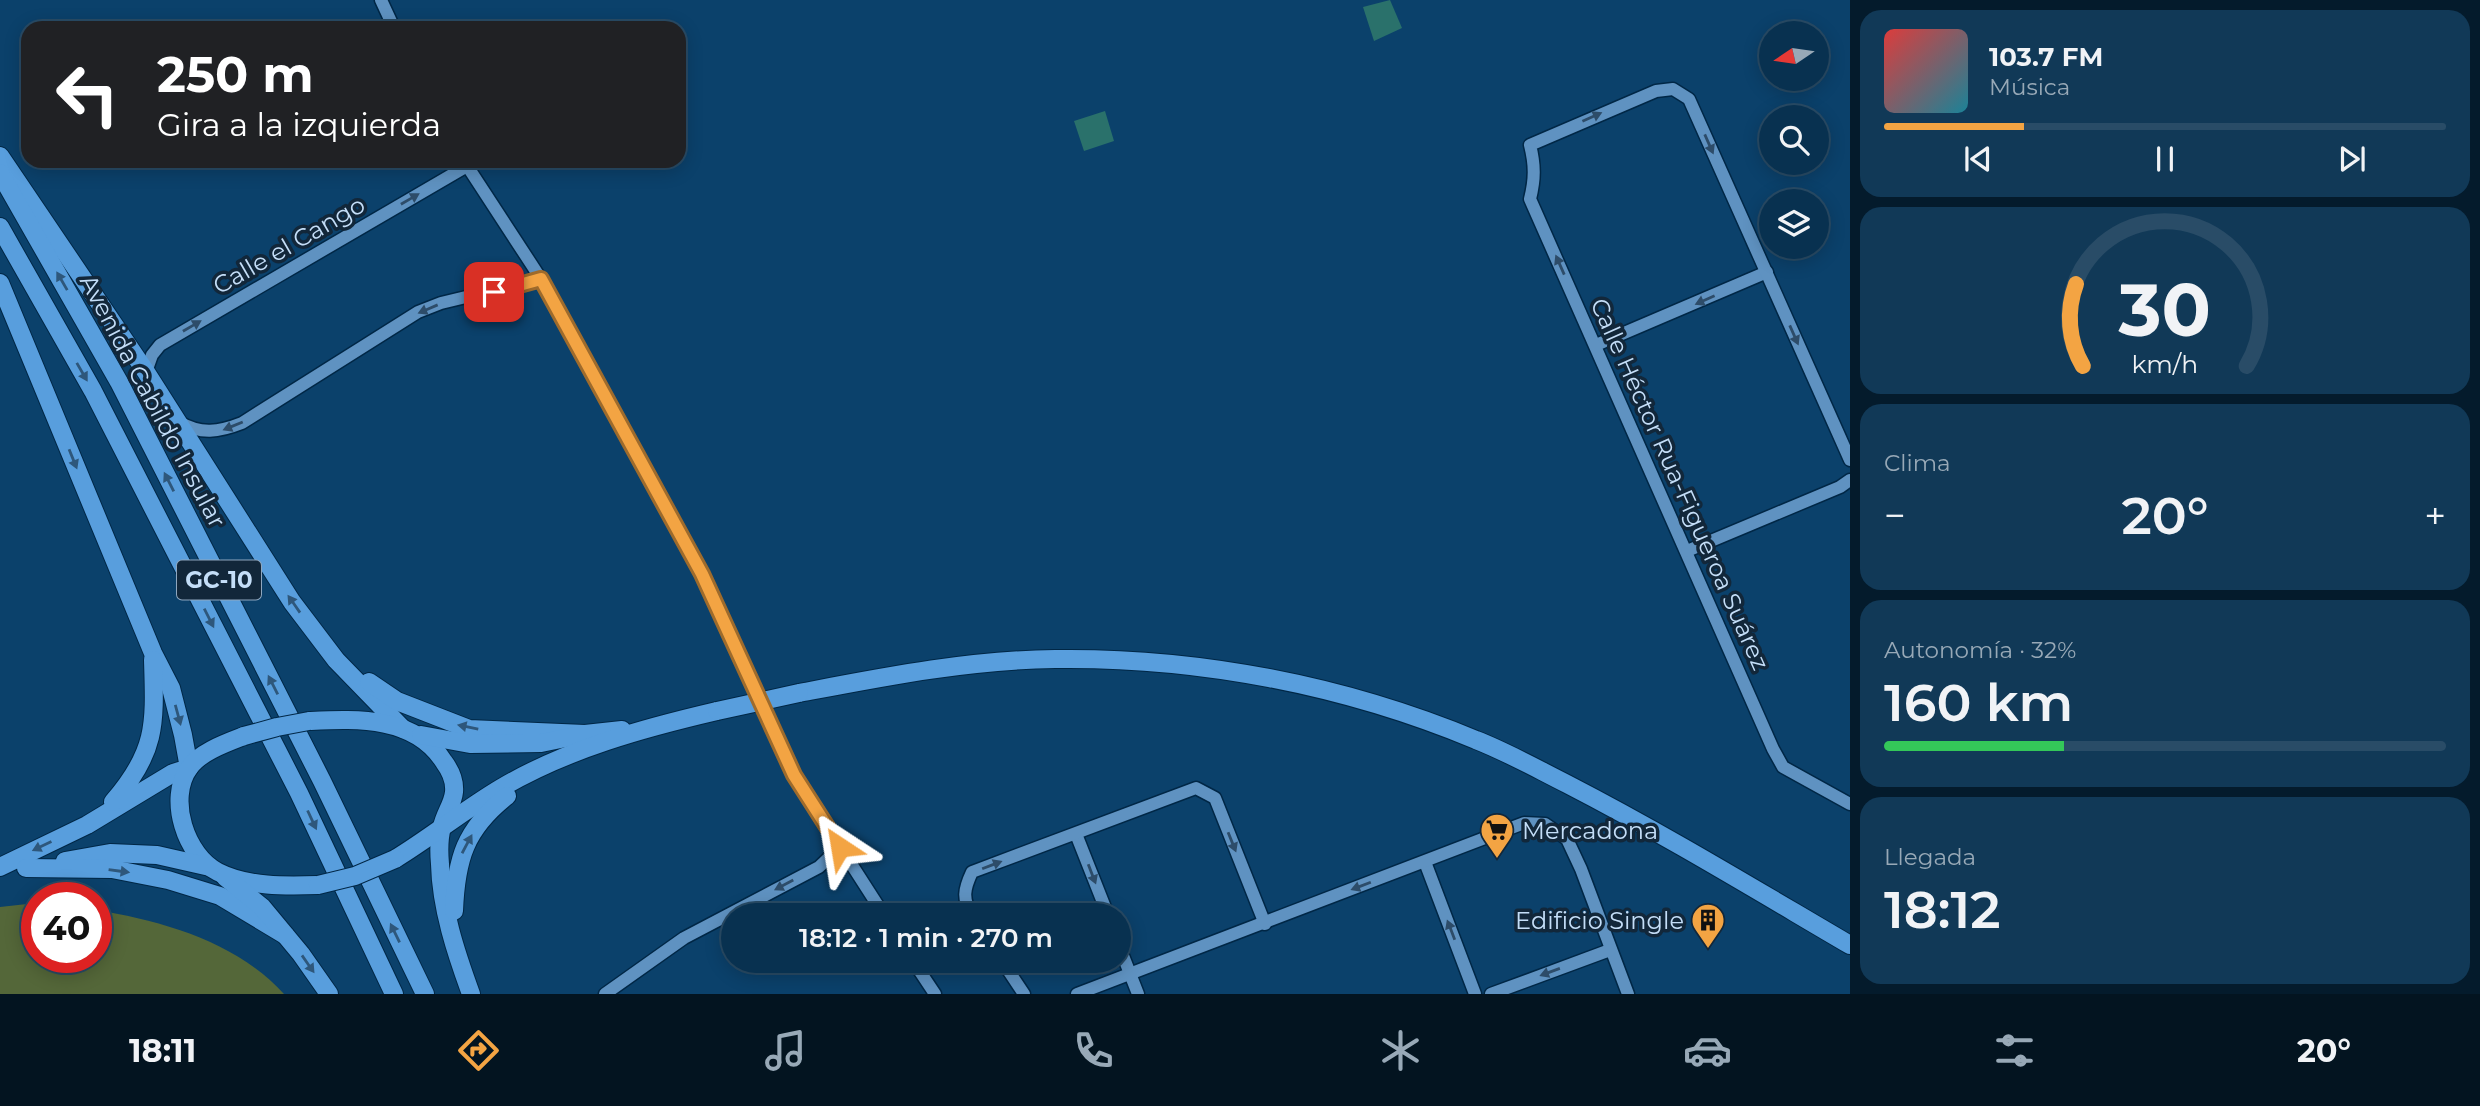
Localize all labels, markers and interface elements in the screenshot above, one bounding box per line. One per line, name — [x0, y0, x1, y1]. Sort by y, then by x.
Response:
north arrow — [1759, 21, 1829, 91]
map controls — [1759, 21, 1829, 259]
text: 103.7 FM — [1989, 41, 2103, 73]
text: 250 m — [157, 45, 314, 104]
icon: left — [42, 49, 133, 140]
text: Música — [1989, 73, 2070, 101]
text: Gira a la izquierda — [157, 105, 441, 144]
button: search — [1759, 105, 1829, 175]
one-way arrow — [1582, 111, 1603, 122]
one-way arrow — [1704, 133, 1715, 154]
icon: previous — [1959, 140, 1997, 178]
icon: pause — [2146, 140, 2184, 178]
icon: next — [2333, 140, 2371, 178]
button: layers — [1759, 189, 1829, 259]
street label: Calle el Cango — [208, 190, 370, 300]
one-way arrow — [400, 193, 419, 205]
one-way arrow — [1554, 255, 1566, 275]
pin — [464, 262, 524, 322]
text: 30 — [2118, 267, 2211, 355]
street label: Avenida Cabildo Insular — [74, 269, 232, 533]
one-way arrow — [56, 272, 68, 291]
icon: arrive — [475, 273, 513, 311]
street label: Calle Héctor Rua-Figueroa Suárez — [1585, 294, 1775, 674]
one-way arrow — [1694, 295, 1715, 306]
one-way arrow — [417, 303, 438, 314]
one-way arrow — [183, 320, 202, 332]
one-way arrow — [1789, 324, 1800, 345]
text: km/h — [2132, 349, 2198, 379]
one-way arrow — [76, 362, 88, 382]
one-way arrow — [223, 421, 244, 432]
one-way arrow — [68, 449, 79, 470]
text: Clima — [1884, 449, 1951, 477]
one-way arrow — [164, 472, 175, 492]
text: 20° — [2121, 484, 2209, 547]
text: − — [1884, 492, 1906, 539]
text: + — [2424, 492, 2446, 539]
road number: GC-10 — [177, 560, 261, 600]
one-way arrow — [287, 595, 301, 613]
one-way arrow — [203, 608, 215, 628]
text: Autonomía · 32% — [1884, 636, 2076, 664]
text: 160 km — [1884, 671, 2073, 734]
one-way arrow — [267, 675, 278, 695]
one-way arrow — [173, 704, 184, 726]
one-way arrow — [457, 721, 479, 732]
one-way arrow — [306, 810, 318, 830]
position arrow — [803, 810, 877, 884]
supermarket icon: Mercadona — [1478, 811, 1516, 860]
place label: Mercadona — [1522, 816, 1658, 845]
one-way arrow — [1227, 832, 1238, 853]
one-way arrow — [461, 834, 472, 854]
one-way arrow — [32, 841, 53, 852]
text: Llegada — [1884, 843, 1976, 871]
one-way arrow — [982, 859, 1003, 870]
one-way arrow — [1086, 864, 1097, 885]
one-way arrow — [108, 866, 130, 877]
text: 18:12 — [1884, 878, 2000, 941]
one-way arrow — [774, 879, 794, 891]
one-way arrow — [1351, 881, 1372, 892]
speed limit sign: 40 — [21, 882, 112, 973]
building icon: Edificio Single — [1689, 901, 1727, 950]
place label: Edificio Single — [1515, 906, 1684, 935]
one-way arrow — [1445, 920, 1456, 941]
text: 18:12 · 1 min · 270 m — [799, 922, 1053, 954]
one-way arrow — [389, 923, 400, 943]
one-way arrow — [301, 955, 315, 973]
one-way arrow — [1540, 967, 1561, 978]
icon: directions — [454, 1026, 503, 1075]
icon: music — [761, 1026, 810, 1075]
icon: phone — [1069, 1026, 1118, 1075]
icon: climate — [1376, 1026, 1425, 1075]
icon: car — [1683, 1026, 1732, 1075]
icon: filters — [1990, 1026, 2039, 1075]
text: 18:11 — [129, 1031, 196, 1070]
text: 20° — [2297, 1031, 2351, 1070]

